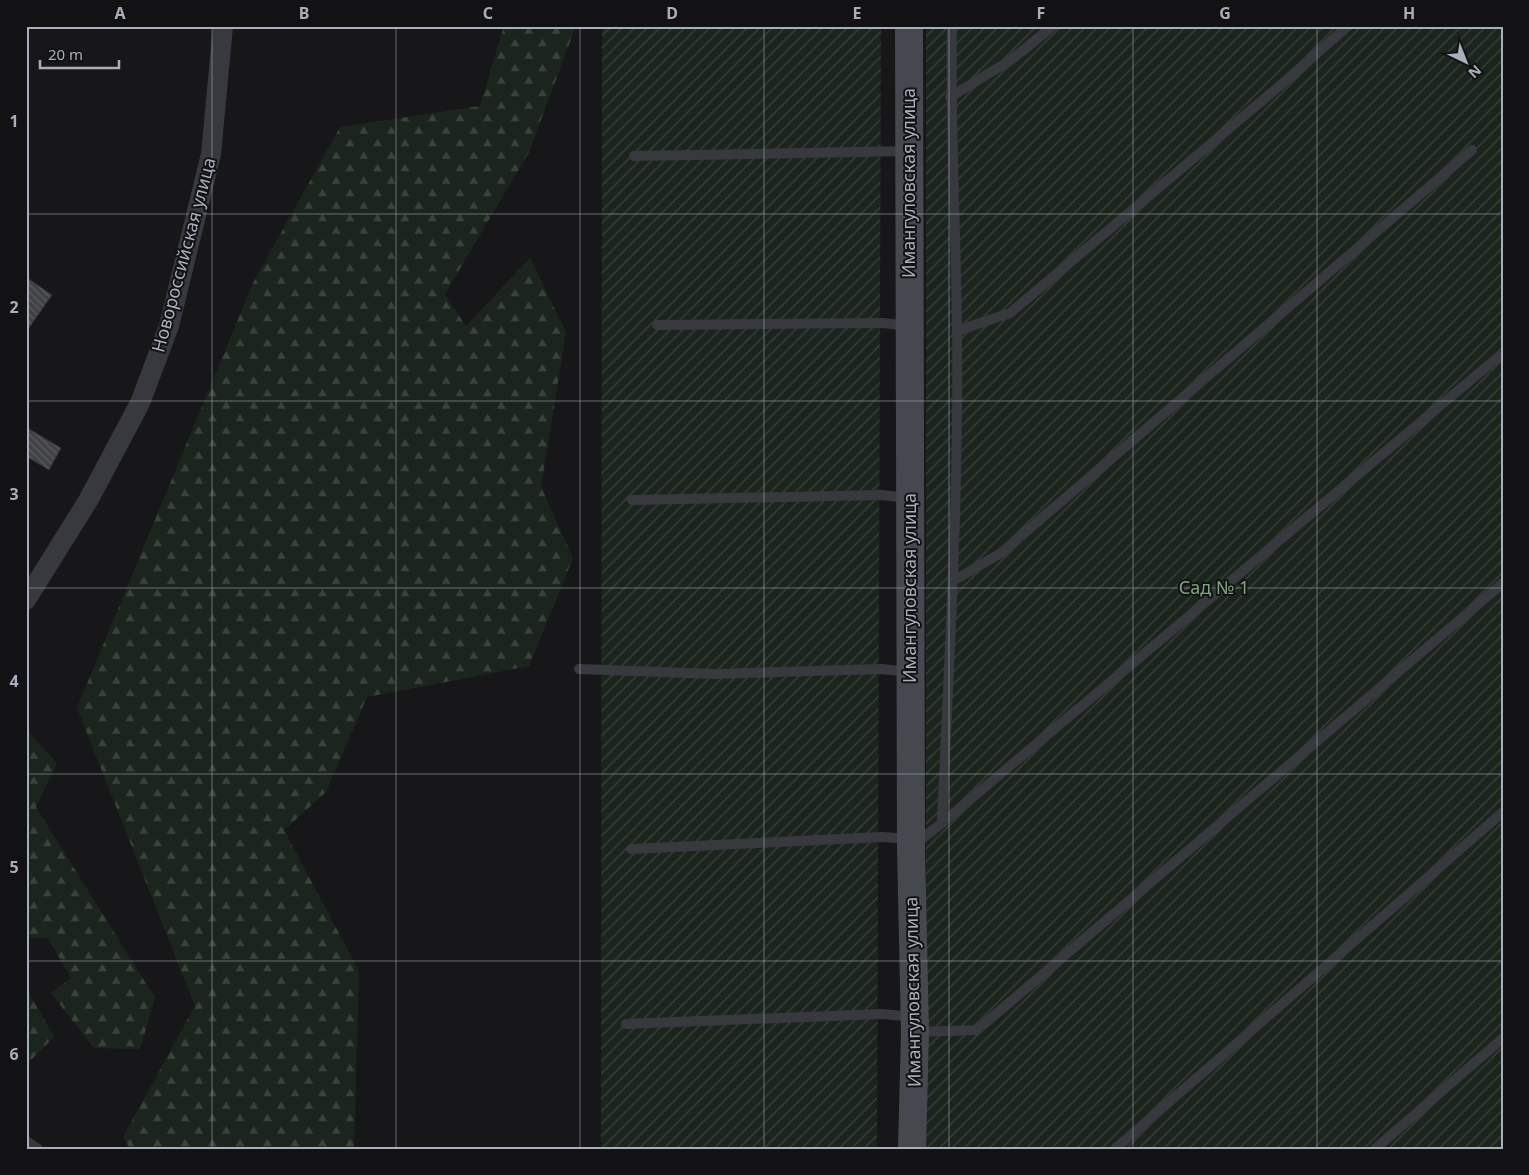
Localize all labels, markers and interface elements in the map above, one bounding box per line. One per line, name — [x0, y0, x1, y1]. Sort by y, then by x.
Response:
text: A — [114, 2, 126, 24]
text: B — [299, 2, 309, 24]
text: C — [483, 2, 493, 24]
text: D — [666, 2, 678, 24]
text: E — [853, 2, 862, 24]
text: F — [1037, 2, 1045, 24]
text: G — [1219, 2, 1231, 24]
text: H — [1403, 2, 1415, 24]
scale bar — [40, 38, 119, 70]
north arrow — [1442, 38, 1492, 88]
text: 20 m — [48, 44, 83, 64]
text: N — [1465, 61, 1486, 83]
street label: Имангуловская улица — [896, 88, 920, 278]
text: 1 — [9, 110, 19, 132]
street label: Новороссийская улица — [145, 155, 221, 355]
text: 2 — [9, 296, 19, 318]
text: 3 — [9, 483, 19, 505]
street label: Имангуловская улица — [897, 493, 921, 683]
park label: Сад № 1 — [1179, 575, 1249, 599]
text: 4 — [9, 670, 19, 692]
text: 5 — [9, 856, 19, 878]
street label: Имангуловская улица — [898, 897, 926, 1087]
text: 6 — [9, 1043, 19, 1065]

